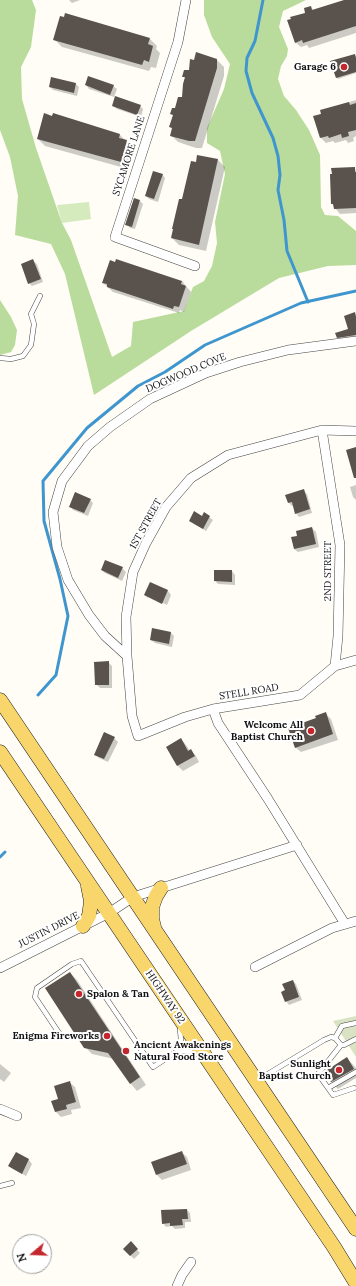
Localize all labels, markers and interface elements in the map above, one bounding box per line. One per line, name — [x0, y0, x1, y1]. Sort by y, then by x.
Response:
place label: Garage 6 — [294, 61, 336, 73]
marker: Garage 6 — [339, 62, 349, 72]
street label: SYCAMORE LANE — [110, 115, 148, 197]
street label: DOGWOOD COVE — [144, 351, 228, 395]
street label: 1ST STREET — [127, 497, 165, 551]
street label: 2ND STREET — [322, 541, 334, 601]
street label: STELL ROAD — [218, 681, 280, 703]
place label: Welcome All Baptist Church — [231, 719, 303, 742]
marker: Welcome All Baptist Church — [306, 726, 316, 736]
street label: JUSTIN DRIVE — [17, 910, 81, 950]
street label: HIGHWAY 92 — [143, 968, 187, 1026]
place label: Spalon & Tan — [87, 988, 149, 1000]
marker: Spalon & Tan — [74, 989, 84, 999]
place label: Enigma Fireworks — [12, 1030, 99, 1042]
marker: Enigma Fireworks — [102, 1031, 112, 1041]
place label: Ancient Awakenings Natural Food Store — [134, 1039, 231, 1062]
marker: Ancient Awakenings Natural Food Store — [121, 1046, 131, 1056]
place label: Sunlight Baptist Church — [259, 1058, 331, 1082]
marker: Sunlight Baptist Church — [334, 1065, 344, 1075]
north arrow — [12, 1234, 52, 1274]
text: N — [14, 1251, 30, 1264]

